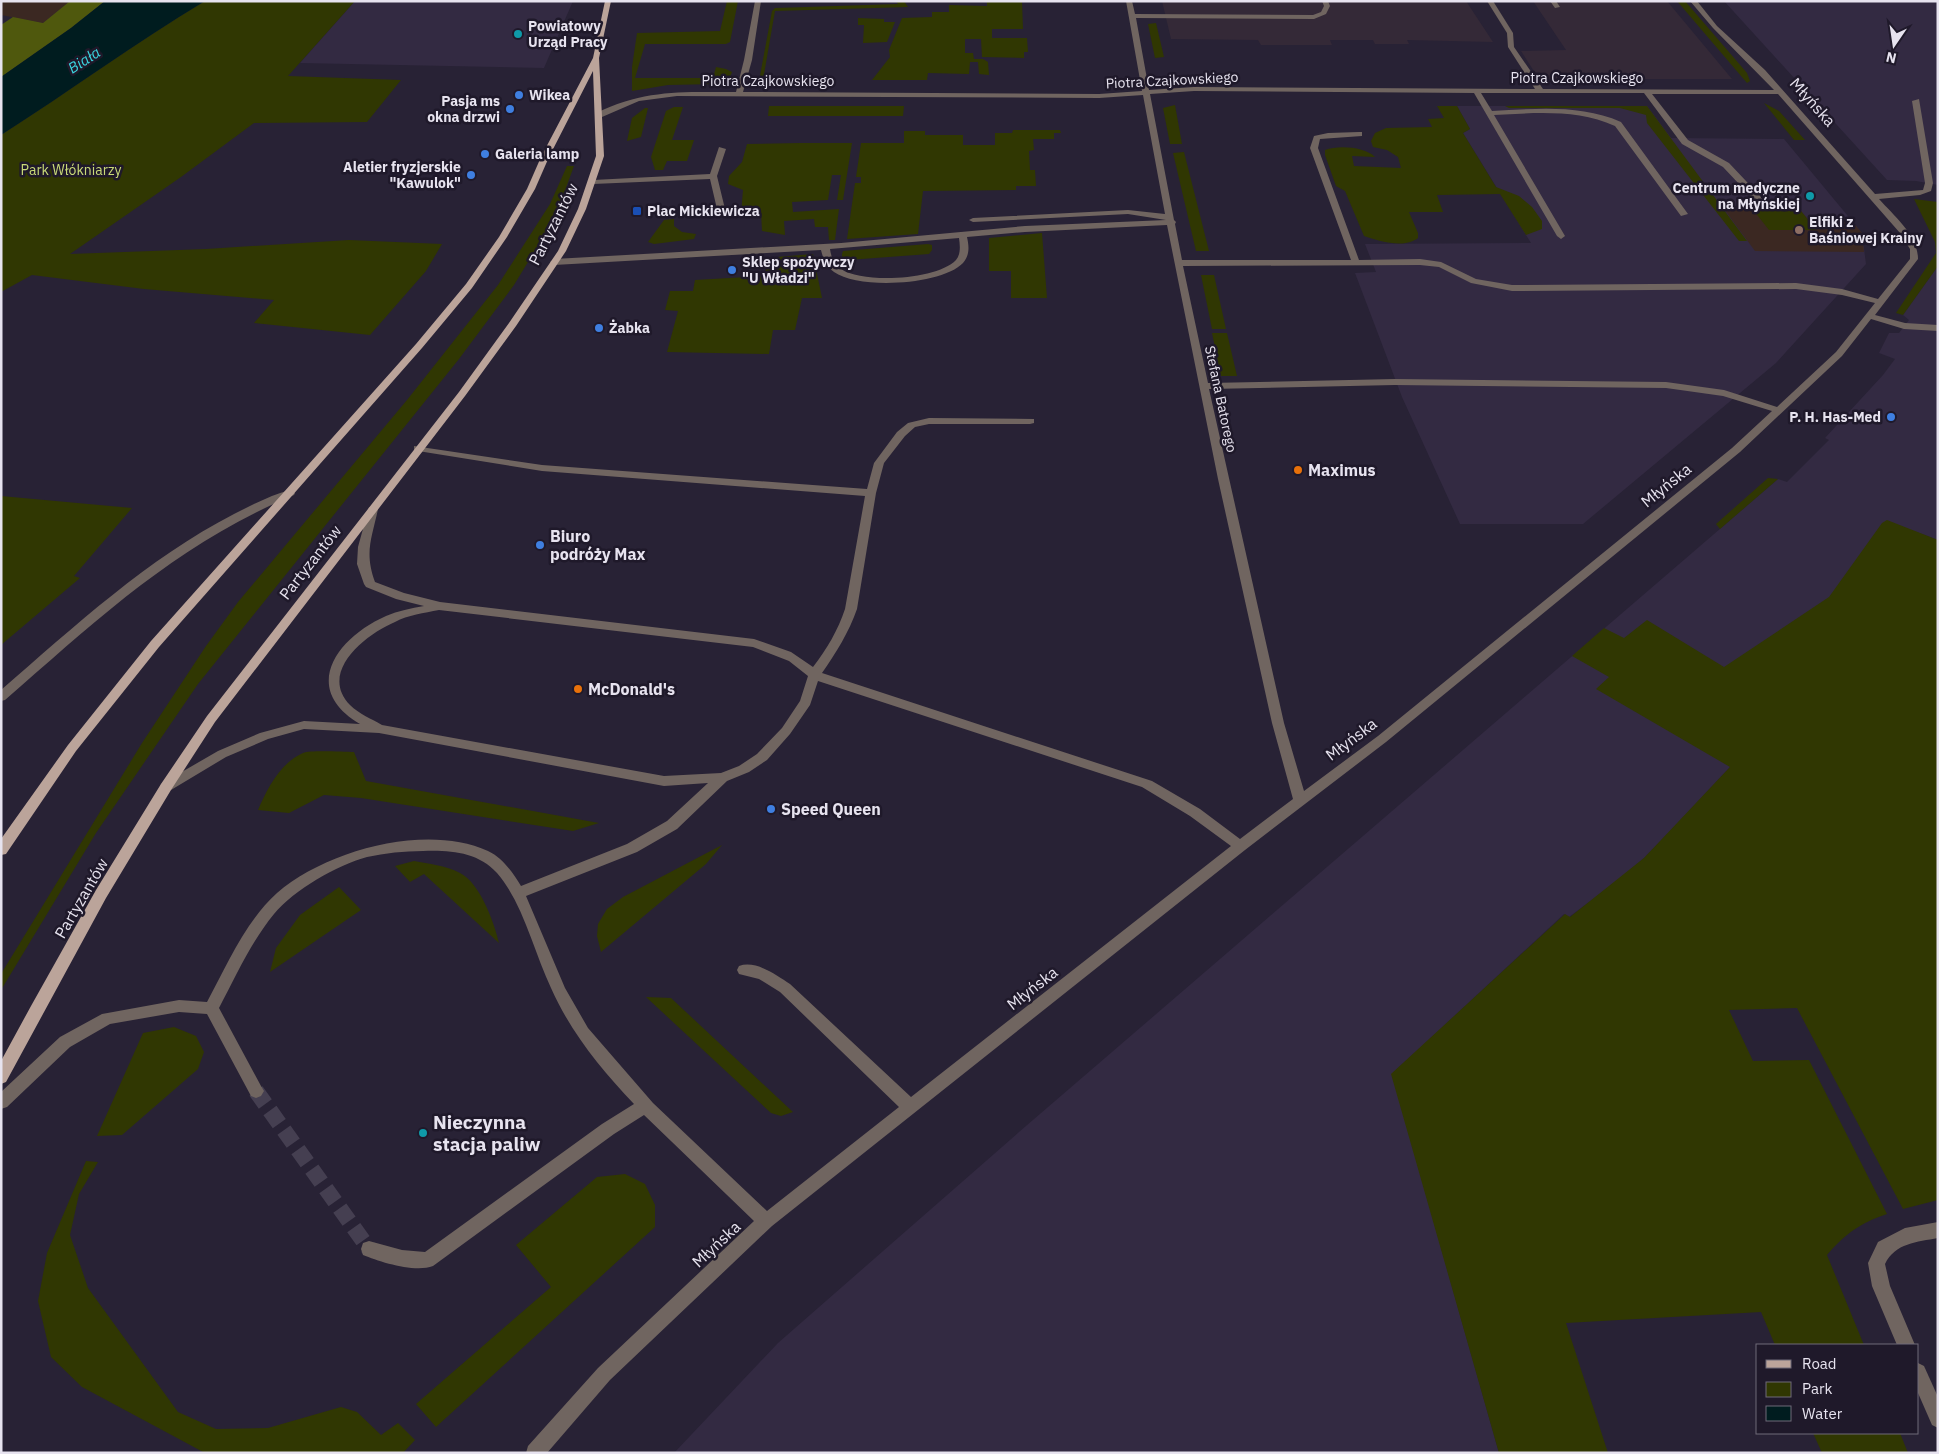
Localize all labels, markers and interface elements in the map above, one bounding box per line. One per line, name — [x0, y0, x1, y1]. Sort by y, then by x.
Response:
place label: Powiatowy Urząd Pracy — [528, 17, 608, 51]
north arrow — [1869, 20, 1919, 70]
marker: Powiatowy Urząd Pracy — [512, 28, 524, 40]
water label: Biała — [64, 42, 104, 77]
text: N — [1884, 48, 1898, 68]
street label: Piotra Czajkowskiego — [1105, 68, 1239, 92]
street label: Piotra Czajkowskiego — [1511, 69, 1644, 87]
street label: Piotra Czajkowskiego — [702, 72, 835, 90]
street label: Młyńska — [1786, 73, 1840, 131]
place label: Wikea — [529, 86, 570, 104]
marker: Wikea — [513, 89, 525, 101]
place label: Pasja ms okna drzwi — [427, 92, 500, 126]
marker: Pasja ms okna drzwi — [504, 103, 516, 115]
place label: Galeria lamp — [495, 145, 579, 163]
marker: Galeria lamp — [479, 148, 491, 160]
place label: Aletier fryzjerskie "Kawulok" — [343, 158, 461, 192]
park label: Park Włókniarzy — [21, 161, 121, 179]
marker: Aletier fryzjerskie "Kawulok" — [465, 169, 477, 181]
place label: Centrum medyczne na Młyńskiej — [1673, 179, 1800, 213]
street label: Partyzantów — [524, 180, 582, 268]
marker: Centrum medyczne na Młyńskiej — [1804, 190, 1816, 202]
place label: Plac Mickiewicza — [647, 202, 760, 220]
marker: Plac Mickiewicza — [631, 205, 643, 217]
place label: Elfiki z Baśniowej Krainy — [1809, 213, 1924, 247]
marker: Elfiki z Baśniowej Krainy — [1793, 224, 1805, 236]
place label: Sklep spożywczy "U Władzi" — [742, 253, 855, 287]
marker: Sklep spożywczy "U Władzi" — [726, 264, 738, 276]
place label: Żabka — [609, 319, 650, 337]
marker: Żabka — [593, 322, 605, 334]
street label: Stefana Batorego — [1201, 344, 1241, 454]
place label: P. H. Has-Med — [1789, 408, 1881, 426]
marker: P. H. Has-Med — [1885, 411, 1897, 423]
street label: Młyńska — [1637, 458, 1696, 511]
place label: Maximus — [1308, 460, 1376, 480]
marker: Maximus — [1292, 464, 1304, 476]
street label: Partyzantów — [275, 521, 345, 603]
place label: Biuro podróży Max — [550, 526, 646, 564]
marker: Biuro podróży Max — [534, 539, 546, 551]
place label: McDonald's — [588, 679, 675, 699]
marker: McDonald's — [572, 683, 584, 695]
street label: Młyńska — [1321, 713, 1381, 765]
place label: Speed Queen — [781, 799, 881, 819]
marker: Speed Queen — [765, 803, 777, 815]
street label: Partyzantów — [50, 854, 112, 942]
street label: Młyńska — [1003, 962, 1062, 1014]
place label: Nieczynna stacja paliw — [433, 1110, 541, 1156]
marker: Nieczynna stacja paliw — [417, 1127, 429, 1139]
street label: Młyńska — [688, 1216, 745, 1271]
legend — [1756, 1344, 1919, 1434]
text: Road — [1802, 1354, 1837, 1373]
text: Park — [1802, 1379, 1832, 1398]
text: Water — [1802, 1404, 1843, 1423]

